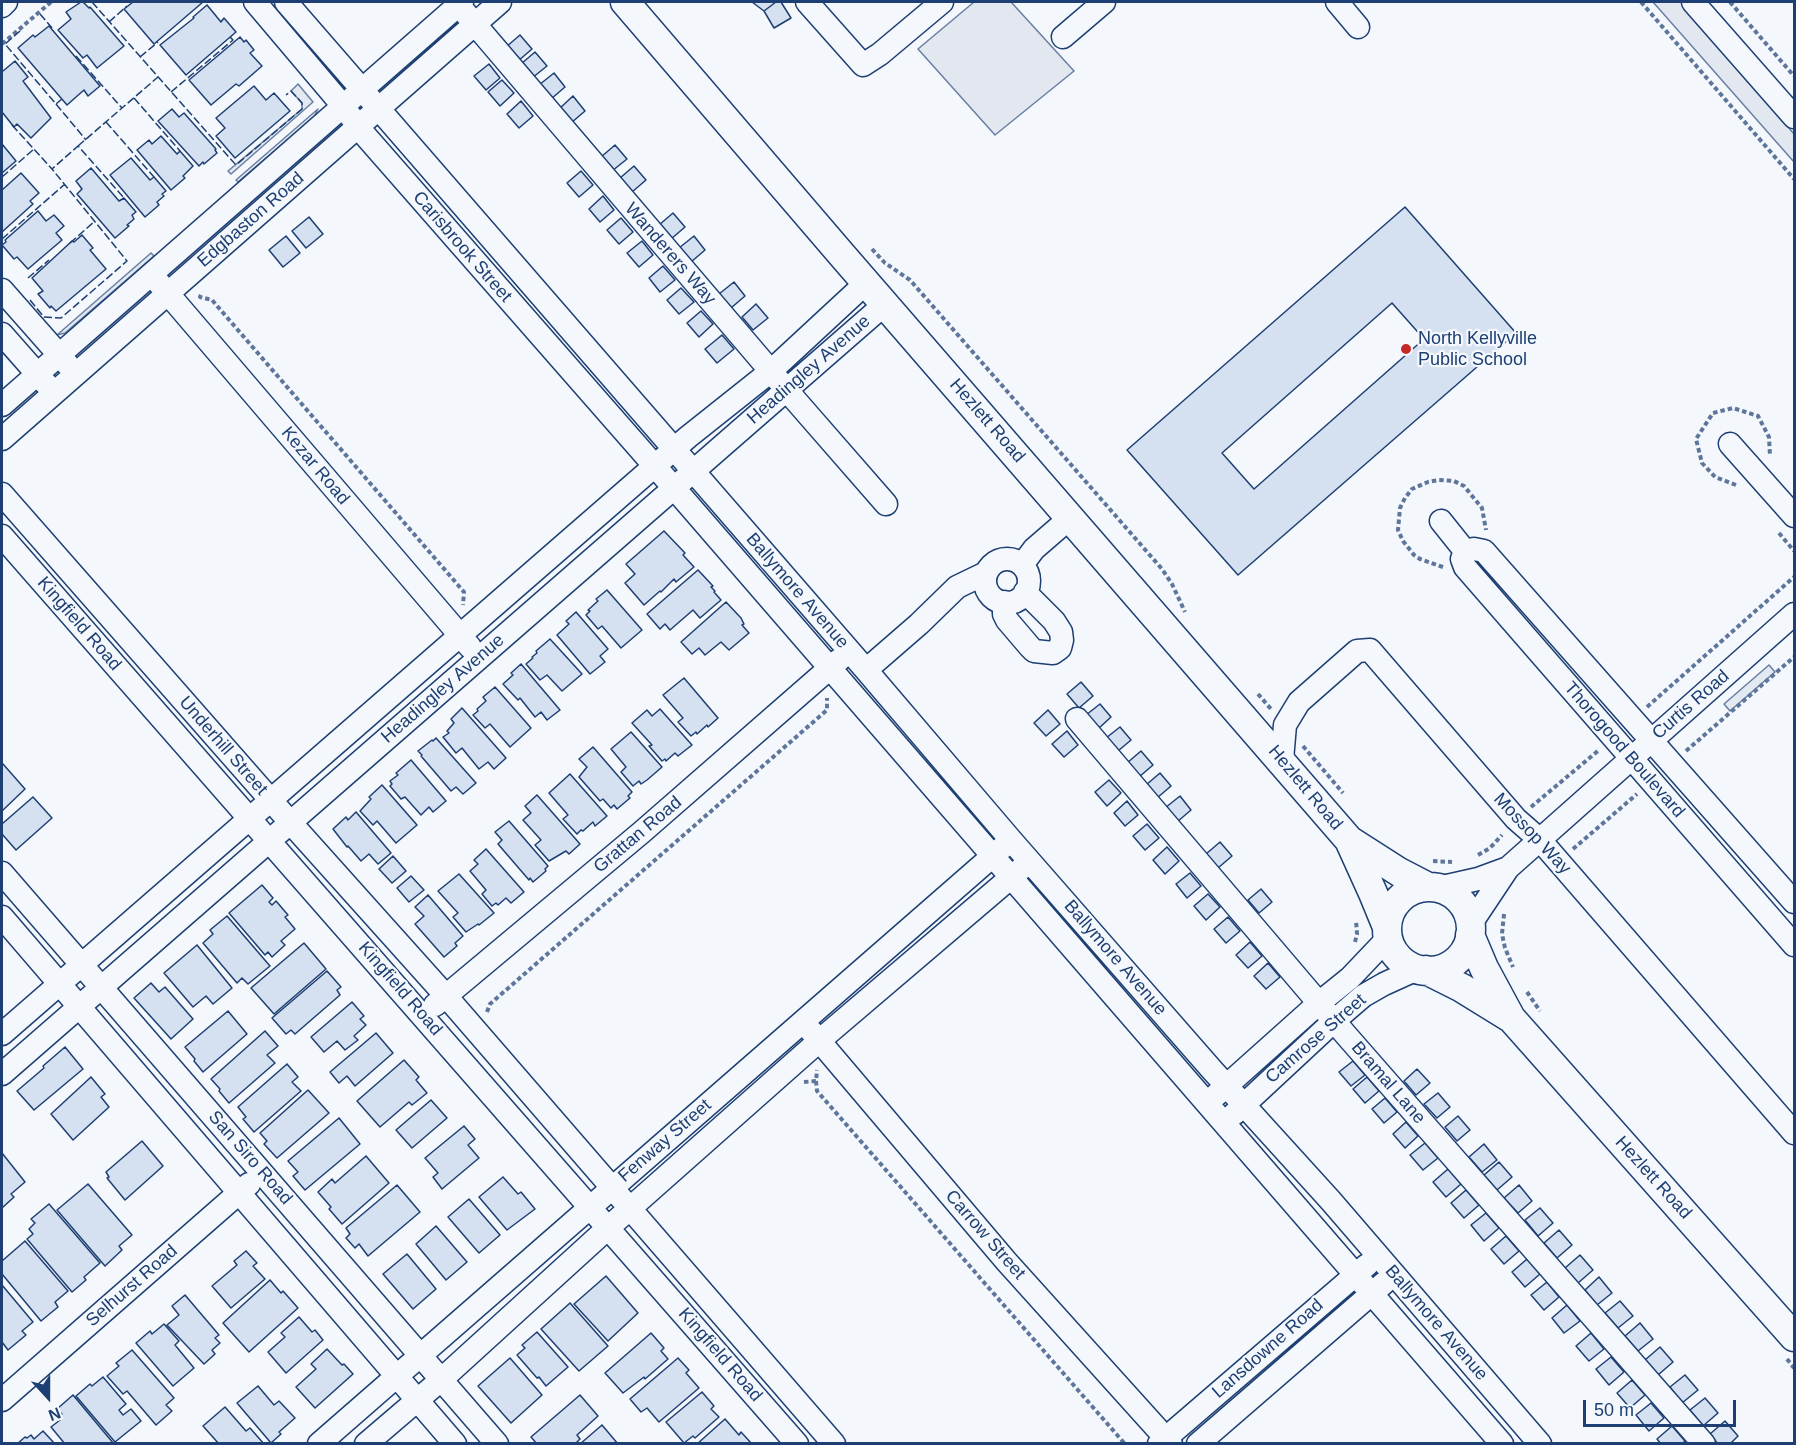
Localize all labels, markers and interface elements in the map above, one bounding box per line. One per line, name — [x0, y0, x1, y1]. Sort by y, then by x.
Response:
street label: Edgbaston Road — [193, 168, 309, 272]
street label: Carisbrook Street — [408, 187, 516, 307]
street label: Wanderers Way — [620, 199, 720, 309]
street label: Headingley Avenue — [743, 311, 875, 429]
place label: North Kellyville Public School — [1418, 328, 1537, 370]
marker: North Kellyville Public School — [1399, 342, 1413, 356]
street label: Hezlett Road — [945, 375, 1029, 467]
street label: Kezar Road — [276, 423, 354, 509]
street label: Ballymore Avenue — [741, 529, 853, 653]
street label: Kingfield Road — [32, 573, 126, 675]
street label: Headingley Avenue — [377, 630, 509, 748]
street label: Curtis Road — [1648, 666, 1734, 744]
street label: Thorogood Boulevard — [1559, 678, 1689, 822]
street label: Underhill Street — [174, 692, 272, 800]
street label: Hezlett Road — [1263, 741, 1347, 835]
street label: Mossop Way — [1489, 789, 1575, 879]
street label: Grattan Road — [590, 792, 686, 878]
street label: Ballymore Avenue — [1059, 896, 1171, 1020]
street label: Kingfield Road — [353, 938, 447, 1040]
street label: Camrose Street — [1261, 990, 1371, 1088]
street label: Bramal Lane — [1346, 1037, 1430, 1129]
street label: Fenway Street — [614, 1095, 716, 1187]
street label: San Siro Road — [203, 1107, 297, 1209]
street label: Hezlett Road — [1610, 1132, 1696, 1224]
street label: Carrow Street — [940, 1186, 1030, 1284]
street label: Selhurst Road — [82, 1240, 182, 1332]
street label: Ballymore Avenue — [1380, 1261, 1492, 1385]
street label: Lansdowne Road — [1208, 1295, 1328, 1403]
street label: Kingfield Road — [673, 1304, 767, 1406]
north arrow — [18, 1367, 78, 1427]
scale bar — [1586, 1388, 1739, 1426]
text: 50 m — [1594, 1400, 1634, 1420]
text: N — [46, 1404, 63, 1424]

